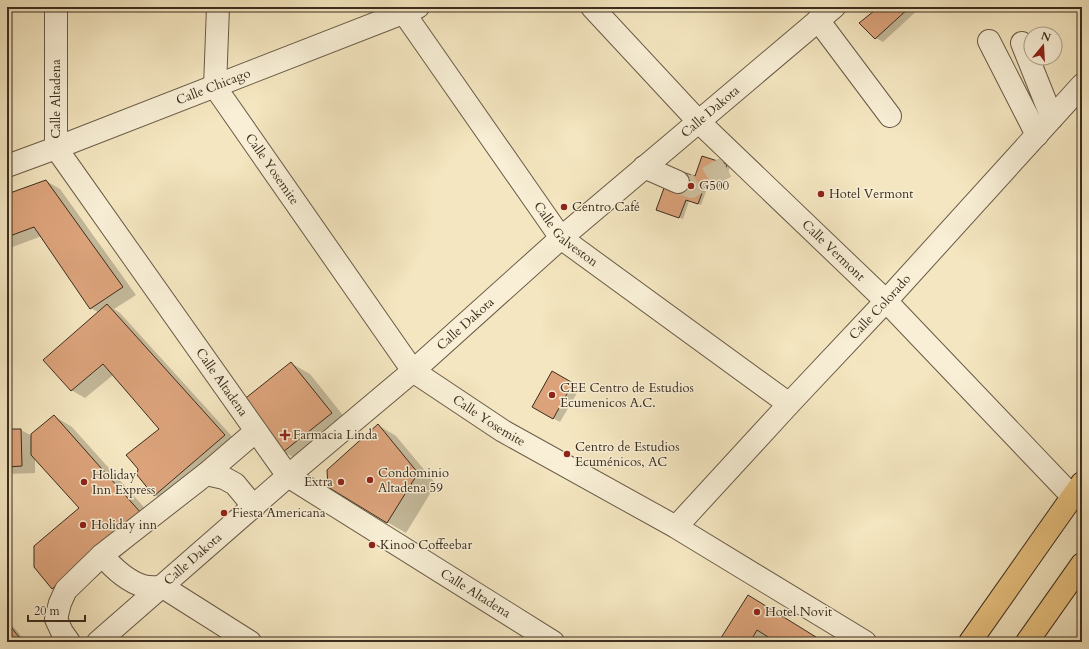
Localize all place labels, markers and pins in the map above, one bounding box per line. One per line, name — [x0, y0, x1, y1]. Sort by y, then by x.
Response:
place label: G500 — [699, 177, 730, 195]
marker: G500 — [686, 181, 696, 191]
place label: Hotel Vermont — [829, 185, 913, 203]
marker: Hotel Vermont — [816, 189, 826, 199]
place label: Centro Café — [572, 198, 640, 216]
marker: Centro Café — [559, 202, 569, 212]
place label: CEE Centro de Estudios Ecumenicos A.C. — [560, 379, 694, 412]
marker: CEE Centro de Estudios Ecumenicos A.C. — [547, 390, 557, 400]
place label: Farmacia Linda — [293, 426, 378, 444]
marker: Farmacia Linda — [280, 430, 290, 440]
place label: Centro de Estudios Ecuménicos, AC — [575, 438, 679, 471]
marker: Centro de Estudios Ecuménicos, AC — [562, 449, 572, 459]
place label: Condominio Altadena 59 — [378, 464, 449, 497]
place label: Holiday Inn Express — [92, 466, 155, 499]
place label: Extra — [304, 473, 333, 491]
marker: Condominio Altadena 59 — [365, 475, 375, 485]
marker: Holiday Inn Express — [79, 477, 89, 487]
marker: Extra — [336, 477, 346, 487]
place label: Fiesta Americana — [232, 504, 326, 522]
marker: Fiesta Americana — [219, 508, 229, 518]
place label: Holiday inn — [91, 516, 158, 534]
marker: Holiday inn — [78, 520, 88, 530]
place label: Kinoo Coffeebar — [380, 536, 472, 554]
marker: Kinoo Coffeebar — [367, 540, 377, 550]
place label: Hotel Novit — [765, 603, 832, 621]
marker: Hotel Novit — [752, 607, 762, 617]

